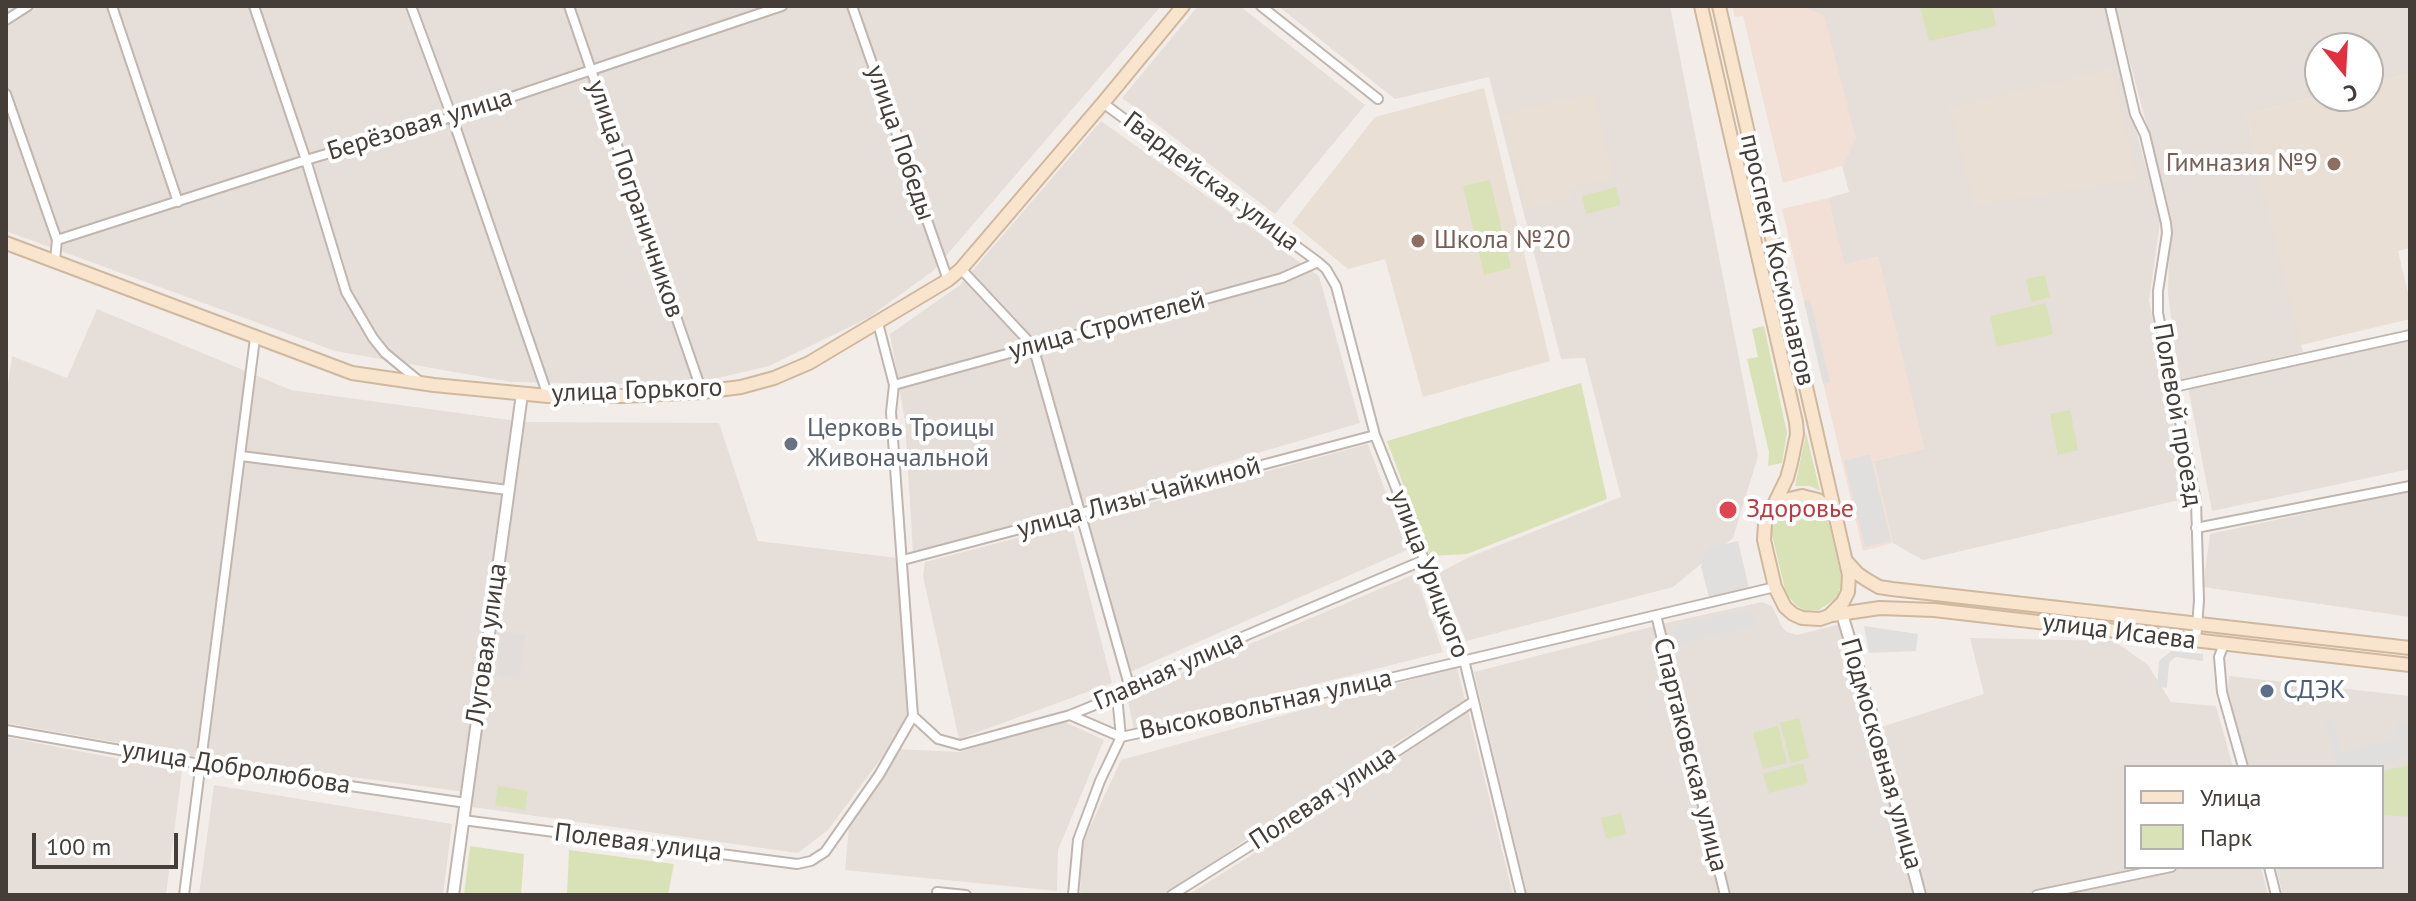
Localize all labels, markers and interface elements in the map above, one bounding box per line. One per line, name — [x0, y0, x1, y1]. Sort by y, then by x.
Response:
north arrow — [2304, 32, 2384, 112]
street label: улица Победы — [859, 61, 941, 225]
street label: улица Пограничников — [580, 76, 690, 322]
text: С — [2341, 78, 2361, 108]
street label: Берёзовая улица — [324, 82, 516, 168]
street label: Гвардейская улица — [1117, 106, 1305, 258]
street label: проспект Космонавтов — [1733, 131, 1821, 389]
place label: Гимназия №9 — [2166, 148, 2318, 180]
marker: Гимназия №9 — [2325, 155, 2343, 173]
place label: Школа №20 — [1434, 225, 1571, 257]
marker: Школа №20 — [1409, 232, 1427, 250]
street label: улица Строителей — [1005, 285, 1209, 367]
street label: Полевой проезд — [2145, 321, 2209, 509]
street label: улица Горького — [551, 372, 723, 410]
place label: Церковь Троицы Живоначальной — [807, 413, 995, 474]
marker: Церковь Троицы Живоначальной — [782, 435, 800, 453]
street label: улица Лизы Чайкиной — [1014, 450, 1264, 546]
street label: улица Урицкого — [1383, 485, 1475, 663]
place label: Здоровье — [1746, 494, 1854, 526]
marker: Здоровье — [1717, 499, 1739, 521]
street label: Луговая улица — [460, 561, 514, 727]
street label: улица Исаева — [2040, 607, 2198, 657]
street label: Главная улица — [1089, 624, 1249, 718]
street label: Спартаковская улица — [1646, 635, 1734, 875]
street label: Подмосковная улица — [1833, 635, 1929, 873]
street label: Высоковольтная улица — [1137, 663, 1395, 747]
place label: СДЭК — [2283, 675, 2346, 707]
marker: СДЭК — [2258, 682, 2276, 700]
street label: улица Добролюбова — [119, 735, 353, 801]
street label: Полевая улица — [1244, 739, 1402, 857]
legend — [2124, 765, 2384, 869]
text: Улица — [2200, 782, 2261, 813]
scale bar — [36, 817, 182, 867]
street label: Полевая улица — [552, 817, 724, 869]
text: Парк — [2200, 822, 2252, 853]
text: 100 m — [46, 831, 111, 862]

